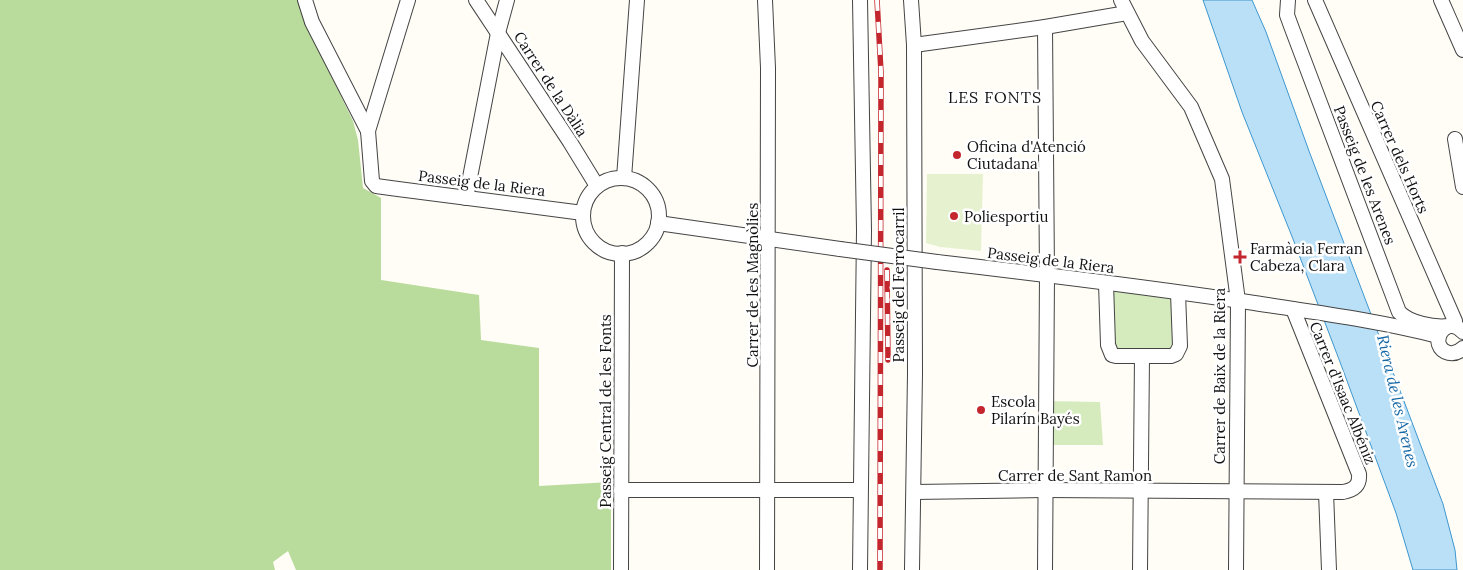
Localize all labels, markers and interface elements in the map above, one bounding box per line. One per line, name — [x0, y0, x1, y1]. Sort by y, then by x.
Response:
street label: Carrer de la Dàlia — [510, 28, 592, 140]
district label: LES FONTS — [948, 87, 1042, 107]
street label: Carrer dels Horts — [1367, 98, 1433, 216]
street label: Passeig de les Arenes — [1330, 103, 1400, 247]
place label: Oficina d'Atenció Ciutadana — [967, 137, 1086, 173]
marker: Oficina d'Atenció Ciutadana — [951, 149, 963, 161]
street label: Passeig de la Riera — [417, 166, 547, 200]
street label: Carrer de les Magnòlies — [743, 203, 762, 367]
street label: Passeig del Ferrocarril — [889, 207, 908, 363]
place label: Poliesportiu — [964, 207, 1048, 226]
marker: Poliesportiu — [948, 210, 960, 222]
place label: Farmàcia Ferran Cabeza, Clara — [1250, 239, 1363, 275]
street label: Passeig de la Riera — [986, 243, 1116, 277]
marker: Farmàcia Ferran Cabeza, Clara — [1234, 251, 1246, 263]
street label: Carrer de Baix de la Riera — [1210, 287, 1229, 464]
street label: Passeig Central de les Fonts — [596, 314, 615, 508]
street label: Carrer d'Isaac Albéniz — [1306, 319, 1380, 467]
water label: Riera de les Arenes — [1373, 333, 1423, 470]
place label: Escola Pilarín Bayés — [991, 392, 1080, 428]
marker: Escola Pilarín Bayés — [975, 404, 987, 416]
street label: Carrer de Sant Ramon — [998, 466, 1152, 485]

